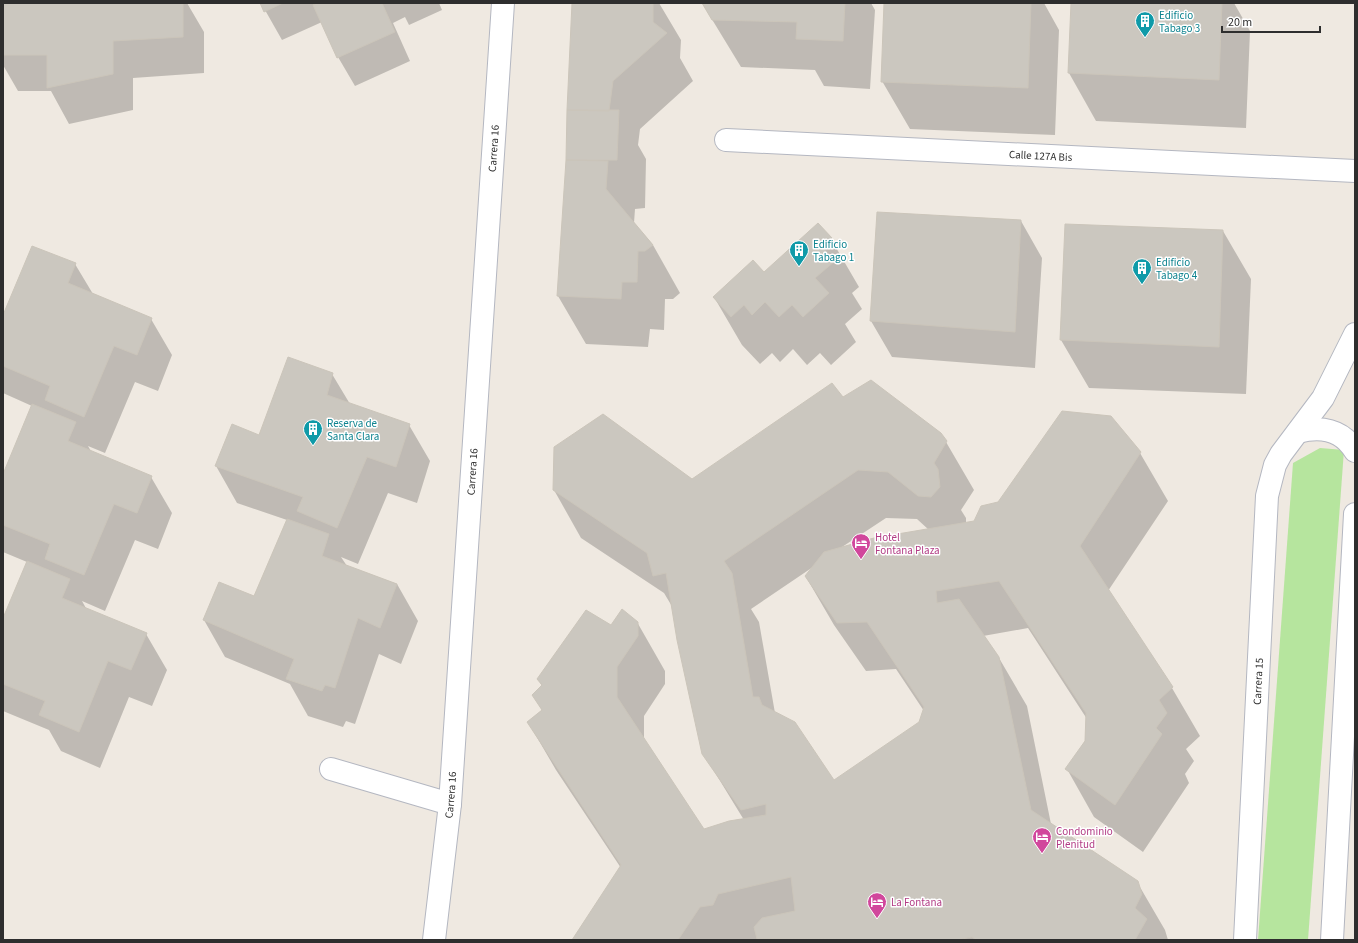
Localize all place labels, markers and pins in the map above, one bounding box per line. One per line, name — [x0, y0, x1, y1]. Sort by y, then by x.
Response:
place label: Edificio Tabago 3 — [1159, 8, 1200, 36]
building icon: Edificio Tabago 3 — [1134, 10, 1156, 38]
place label: Edificio Tabago 1 — [813, 237, 854, 265]
building icon: Edificio Tabago 1 — [788, 239, 810, 267]
place label: Edificio Tabago 4 — [1156, 255, 1198, 283]
building icon: Edificio Tabago 4 — [1131, 257, 1153, 285]
place label: Reserva de Santa Clara — [327, 416, 379, 444]
building icon: Reserva de Santa Clara — [302, 418, 324, 446]
place label: Hotel Fontana Plaza — [875, 530, 940, 558]
hotel icon: Hotel Fontana Plaza — [850, 532, 872, 560]
place label: Condominio Plenitud — [1056, 824, 1113, 852]
hotel icon: Condominio Plenitud — [1031, 826, 1053, 854]
hotel icon: La Fontana — [866, 891, 888, 919]
place label: La Fontana — [891, 895, 942, 910]

